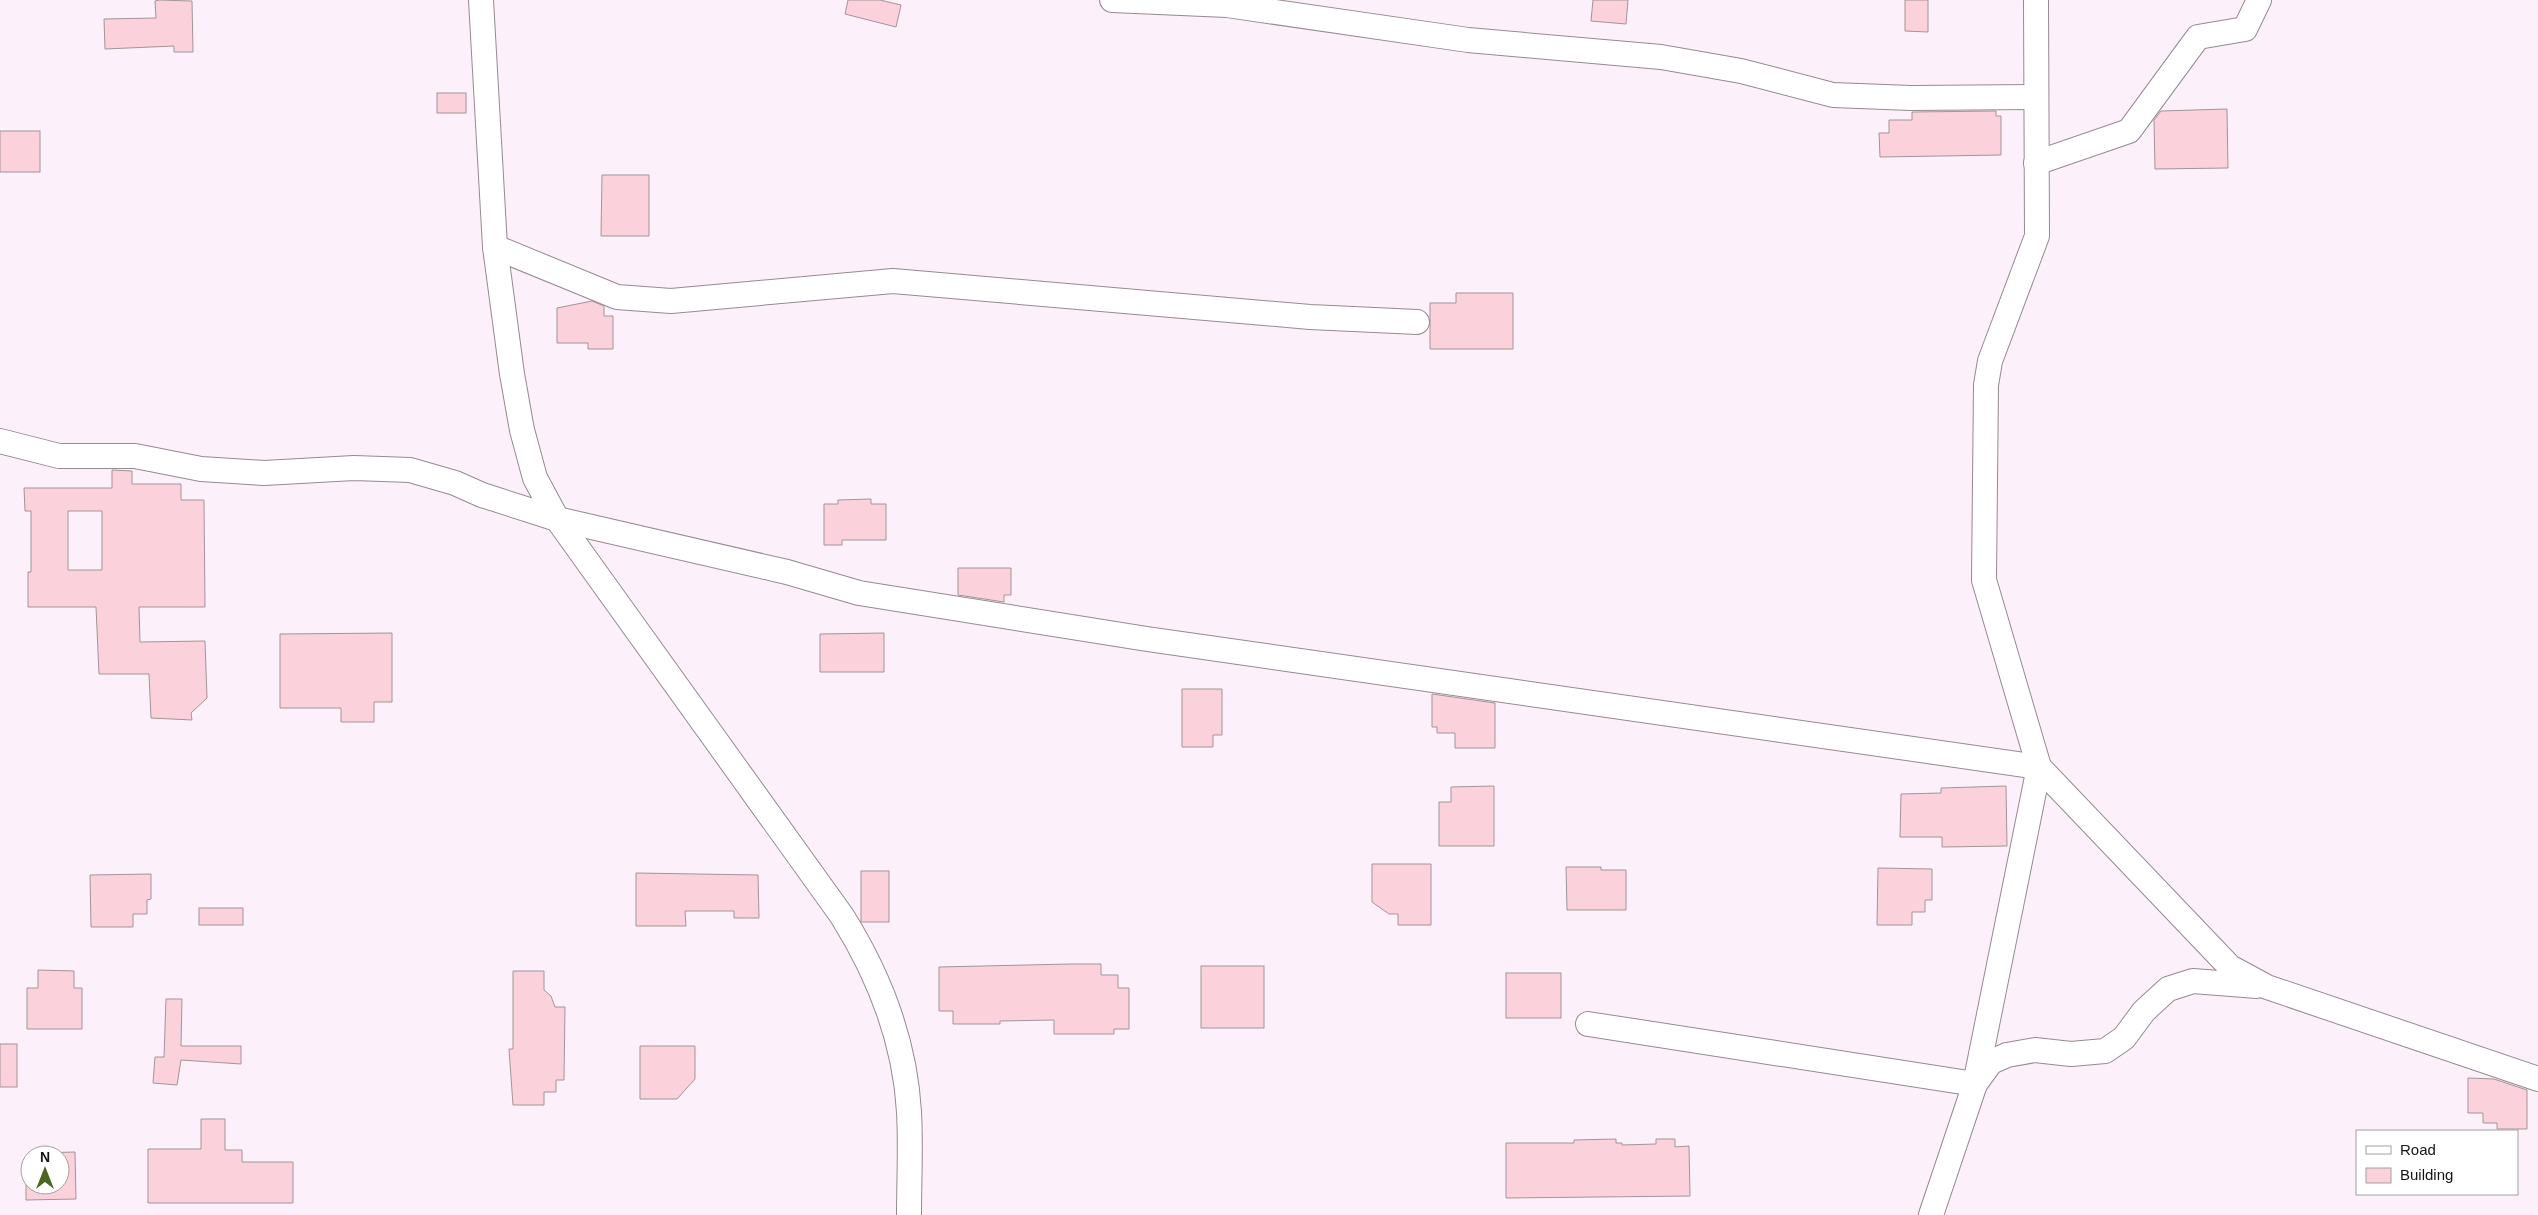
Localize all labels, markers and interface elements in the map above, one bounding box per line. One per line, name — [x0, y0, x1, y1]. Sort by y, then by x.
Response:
legend — [2356, 1130, 2518, 1195]
text: Road — [2400, 1141, 2436, 1158]
north arrow — [20, 1145, 70, 1195]
text: N — [40, 1149, 50, 1165]
text: Building — [2400, 1166, 2453, 1183]

